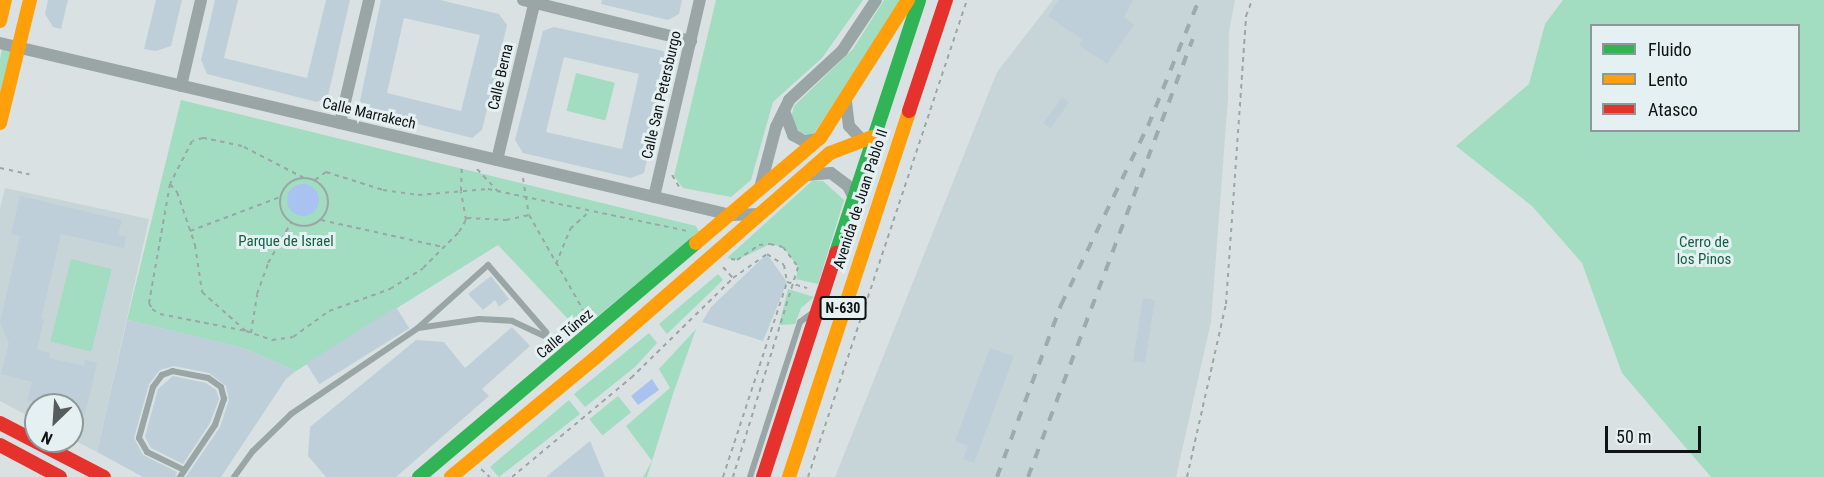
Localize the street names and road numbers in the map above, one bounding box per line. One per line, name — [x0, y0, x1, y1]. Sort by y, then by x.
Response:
street label: Calle San Petersburgo — [639, 29, 685, 161]
street label: Calle Berna — [485, 42, 517, 112]
street label: Calle Marrakech — [320, 94, 418, 134]
street label: Avenida de Juan Pablo II — [830, 127, 892, 271]
road number: N-630 — [819, 297, 867, 319]
street label: Calle Túnez — [533, 305, 597, 363]

